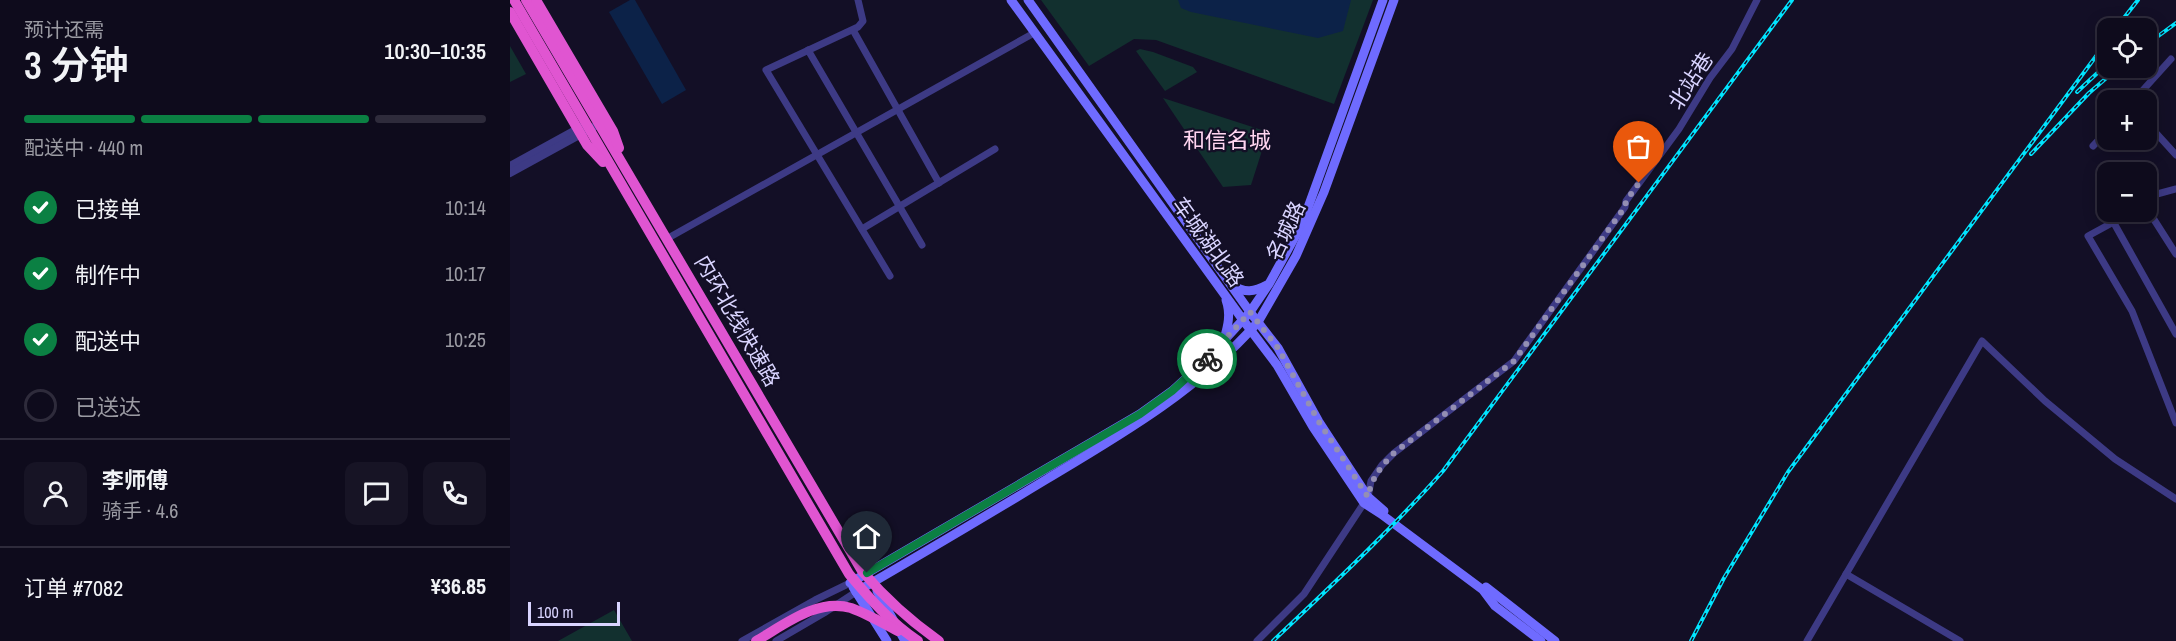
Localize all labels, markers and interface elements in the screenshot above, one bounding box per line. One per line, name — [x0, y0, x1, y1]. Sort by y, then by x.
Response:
text: 预计还需 — [24, 16, 104, 43]
map controls — [2097, 18, 2157, 222]
button: locate — [2097, 18, 2157, 78]
text: 10:30–10:35 — [384, 36, 486, 66]
text: 3 分钟 — [24, 39, 129, 91]
street label: 北站巷 — [1661, 46, 1720, 115]
button: + — [2097, 90, 2157, 150]
pin — [1613, 121, 1664, 183]
district label: 和信名城 — [1183, 125, 1271, 155]
icon: bag — [1622, 130, 1655, 163]
text: 配送中 · 440 m — [24, 134, 143, 161]
button: − — [2097, 162, 2157, 222]
icon: check — [24, 191, 57, 224]
street label: 车城湖北路 — [1166, 191, 1251, 293]
text: 已接单 — [75, 194, 141, 224]
text: 10:14 — [445, 194, 486, 221]
street label: 名城路 — [1259, 196, 1312, 265]
street label: 内环北线快速路 — [688, 250, 787, 392]
icon: check — [24, 257, 57, 290]
text: 制作中 — [75, 260, 141, 290]
text: 10:17 — [445, 260, 486, 287]
icon: check — [24, 323, 57, 356]
text: 配送中 — [75, 326, 141, 356]
text: 10:25 — [445, 326, 486, 353]
courier — [1177, 329, 1237, 389]
icon: bike — [1191, 343, 1224, 376]
text: 已送达 — [75, 392, 141, 422]
button: person — [24, 462, 87, 525]
button: chat — [345, 462, 408, 525]
button: phone — [423, 462, 486, 525]
text: 李师傅 — [102, 465, 168, 495]
text: 骑手 · 4.6 — [102, 497, 178, 524]
pin — [841, 511, 892, 573]
icon: home — [850, 520, 883, 553]
text: ¥36.85 — [431, 571, 486, 601]
text: 订单 #7082 — [24, 573, 123, 603]
scale bar — [528, 599, 620, 626]
text: 100 m — [537, 601, 573, 623]

